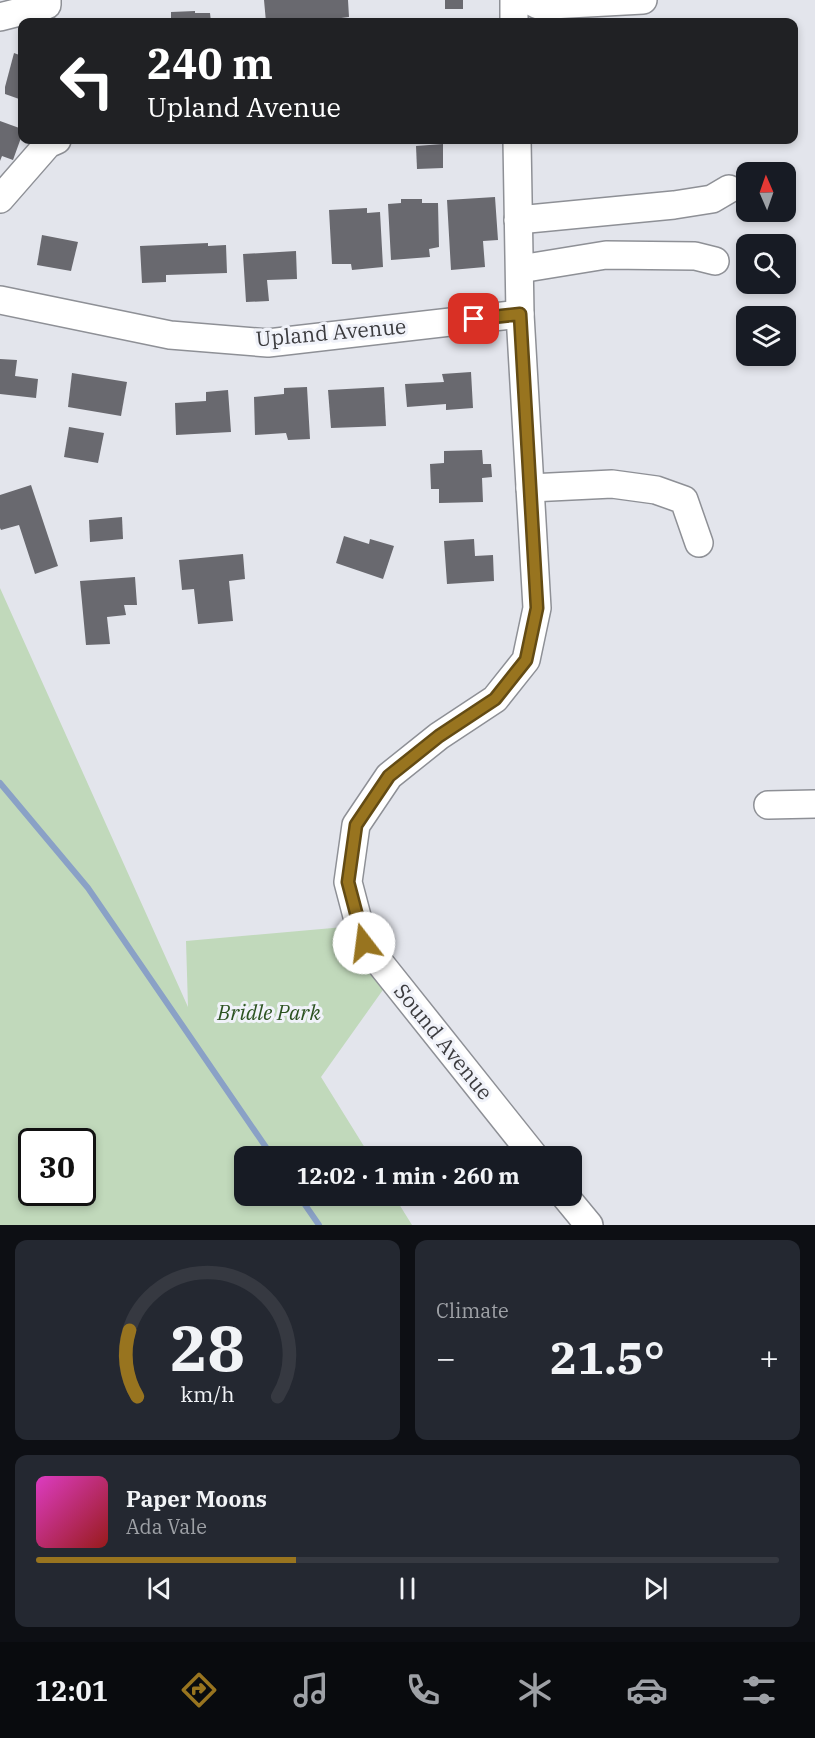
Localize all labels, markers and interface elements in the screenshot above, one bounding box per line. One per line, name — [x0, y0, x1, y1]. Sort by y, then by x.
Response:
text: 240 m — [147, 36, 273, 91]
icon: left — [48, 42, 126, 120]
text: Upland Avenue — [147, 89, 341, 124]
north arrow — [736, 162, 796, 222]
map controls — [736, 162, 796, 366]
button: search — [736, 234, 796, 294]
pin — [448, 293, 499, 344]
icon: arrive — [457, 302, 490, 335]
button: layers — [736, 306, 796, 366]
street label: Upland Avenue — [255, 311, 407, 353]
position arrow — [332, 911, 396, 975]
street label: Sound Avenue — [388, 977, 499, 1105]
park label: Bridle Park — [216, 998, 322, 1026]
speed limit sign: 30 — [18, 1128, 96, 1206]
text: 12:02 · 1 min · 260 m — [296, 1161, 520, 1190]
text: Climate — [436, 1297, 509, 1324]
text: 28 — [170, 1307, 245, 1388]
text: 21.5° — [550, 1328, 665, 1386]
text: − — [436, 1336, 456, 1379]
text: + — [759, 1336, 779, 1379]
text: km/h — [180, 1380, 235, 1408]
text: Paper Moons — [126, 1484, 267, 1513]
text: Ada Vale — [126, 1513, 207, 1540]
icon: previous — [143, 1572, 176, 1605]
icon: pause — [391, 1572, 424, 1605]
icon: next — [639, 1572, 672, 1605]
icon: directions — [178, 1669, 220, 1711]
icon: music — [290, 1669, 332, 1711]
icon: phone — [402, 1669, 444, 1711]
icon: climate — [514, 1669, 556, 1711]
icon: car — [626, 1669, 668, 1711]
icon: filters — [738, 1669, 780, 1711]
text: 12:01 — [35, 1673, 108, 1708]

